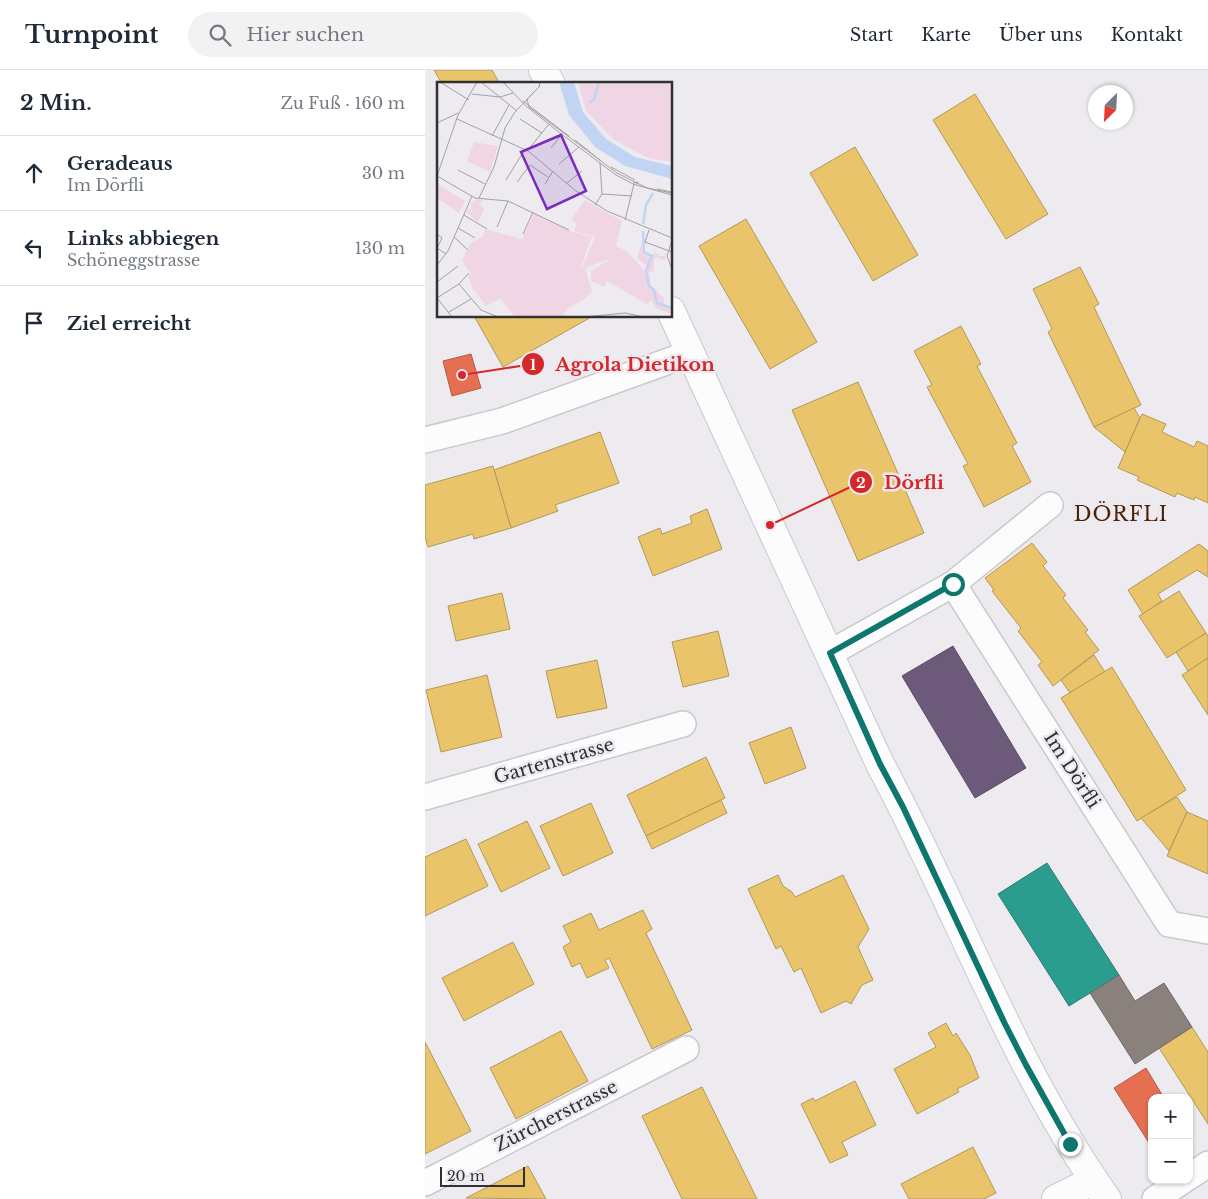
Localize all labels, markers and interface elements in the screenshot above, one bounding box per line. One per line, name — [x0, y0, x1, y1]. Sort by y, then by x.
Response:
search box — [188, 12, 538, 57]
text: Turnpoint — [25, 20, 158, 49]
icon: search — [206, 21, 234, 49]
text: Hier suchen — [246, 23, 364, 46]
text: Start — [850, 24, 893, 46]
text: Karte — [921, 24, 971, 46]
text: Über uns — [999, 24, 1083, 46]
text: Kontakt — [1111, 24, 1183, 46]
inset map — [437, 82, 673, 318]
north arrow — [1088, 85, 1133, 130]
text: 2 Min. — [20, 90, 92, 116]
text: Zu Fuß · 160 m — [281, 93, 405, 113]
text: Geradeaus — [67, 152, 173, 175]
icon: ahead — [20, 159, 48, 187]
text: 30 m — [362, 163, 405, 183]
text: Im Dörfli — [67, 175, 144, 195]
text: Links abbiegen — [67, 227, 219, 250]
icon: left — [20, 234, 48, 262]
text: 130 m — [355, 238, 405, 258]
text: Schöneggstrasse — [67, 250, 200, 270]
icon: arrive — [20, 309, 48, 337]
text: Ziel erreicht — [67, 312, 191, 335]
callout: Agrola Dietikon — [520, 347, 725, 381]
text: Agrola Dietikon — [554, 353, 715, 376]
text: 1 — [530, 355, 537, 374]
callout: Dörfli — [849, 465, 953, 499]
text: Dörfli — [884, 471, 944, 494]
text: 2 — [856, 473, 866, 492]
district label: DÖRFLI — [1074, 501, 1168, 526]
route start — [942, 573, 965, 596]
street label: Im Dörfli — [1039, 728, 1105, 812]
street label: Gartenstrasse — [491, 733, 617, 789]
street label: Zürcherstrasse — [491, 1075, 621, 1157]
map controls — [1148, 1094, 1193, 1184]
button: + — [1148, 1094, 1193, 1139]
route end — [1059, 1133, 1082, 1156]
button: − — [1148, 1139, 1193, 1184]
scale bar — [440, 1164, 525, 1187]
text: 20 m — [447, 1167, 485, 1185]

